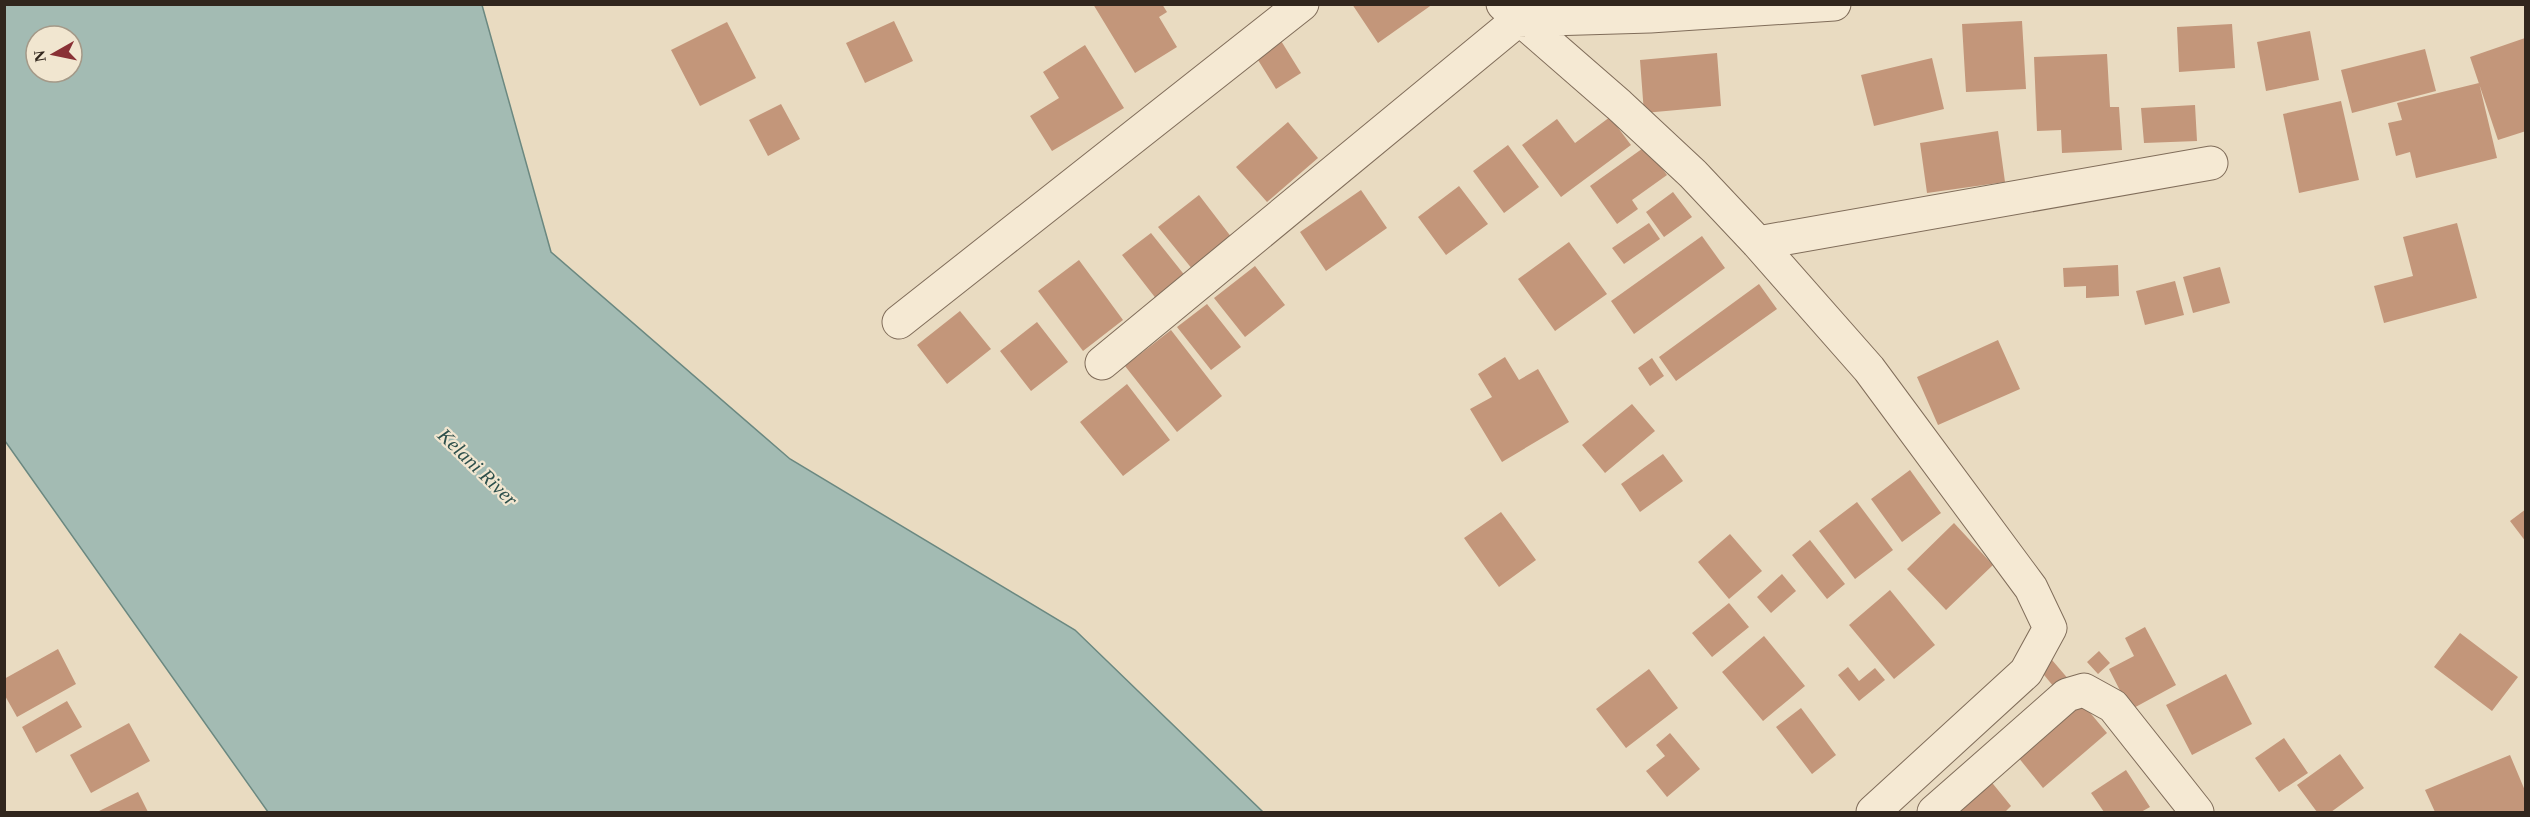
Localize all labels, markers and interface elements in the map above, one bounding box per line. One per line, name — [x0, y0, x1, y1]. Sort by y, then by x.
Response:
north arrow — [24, 24, 84, 84]
text: N — [30, 49, 49, 63]
water label: Kelani River — [433, 423, 522, 510]

